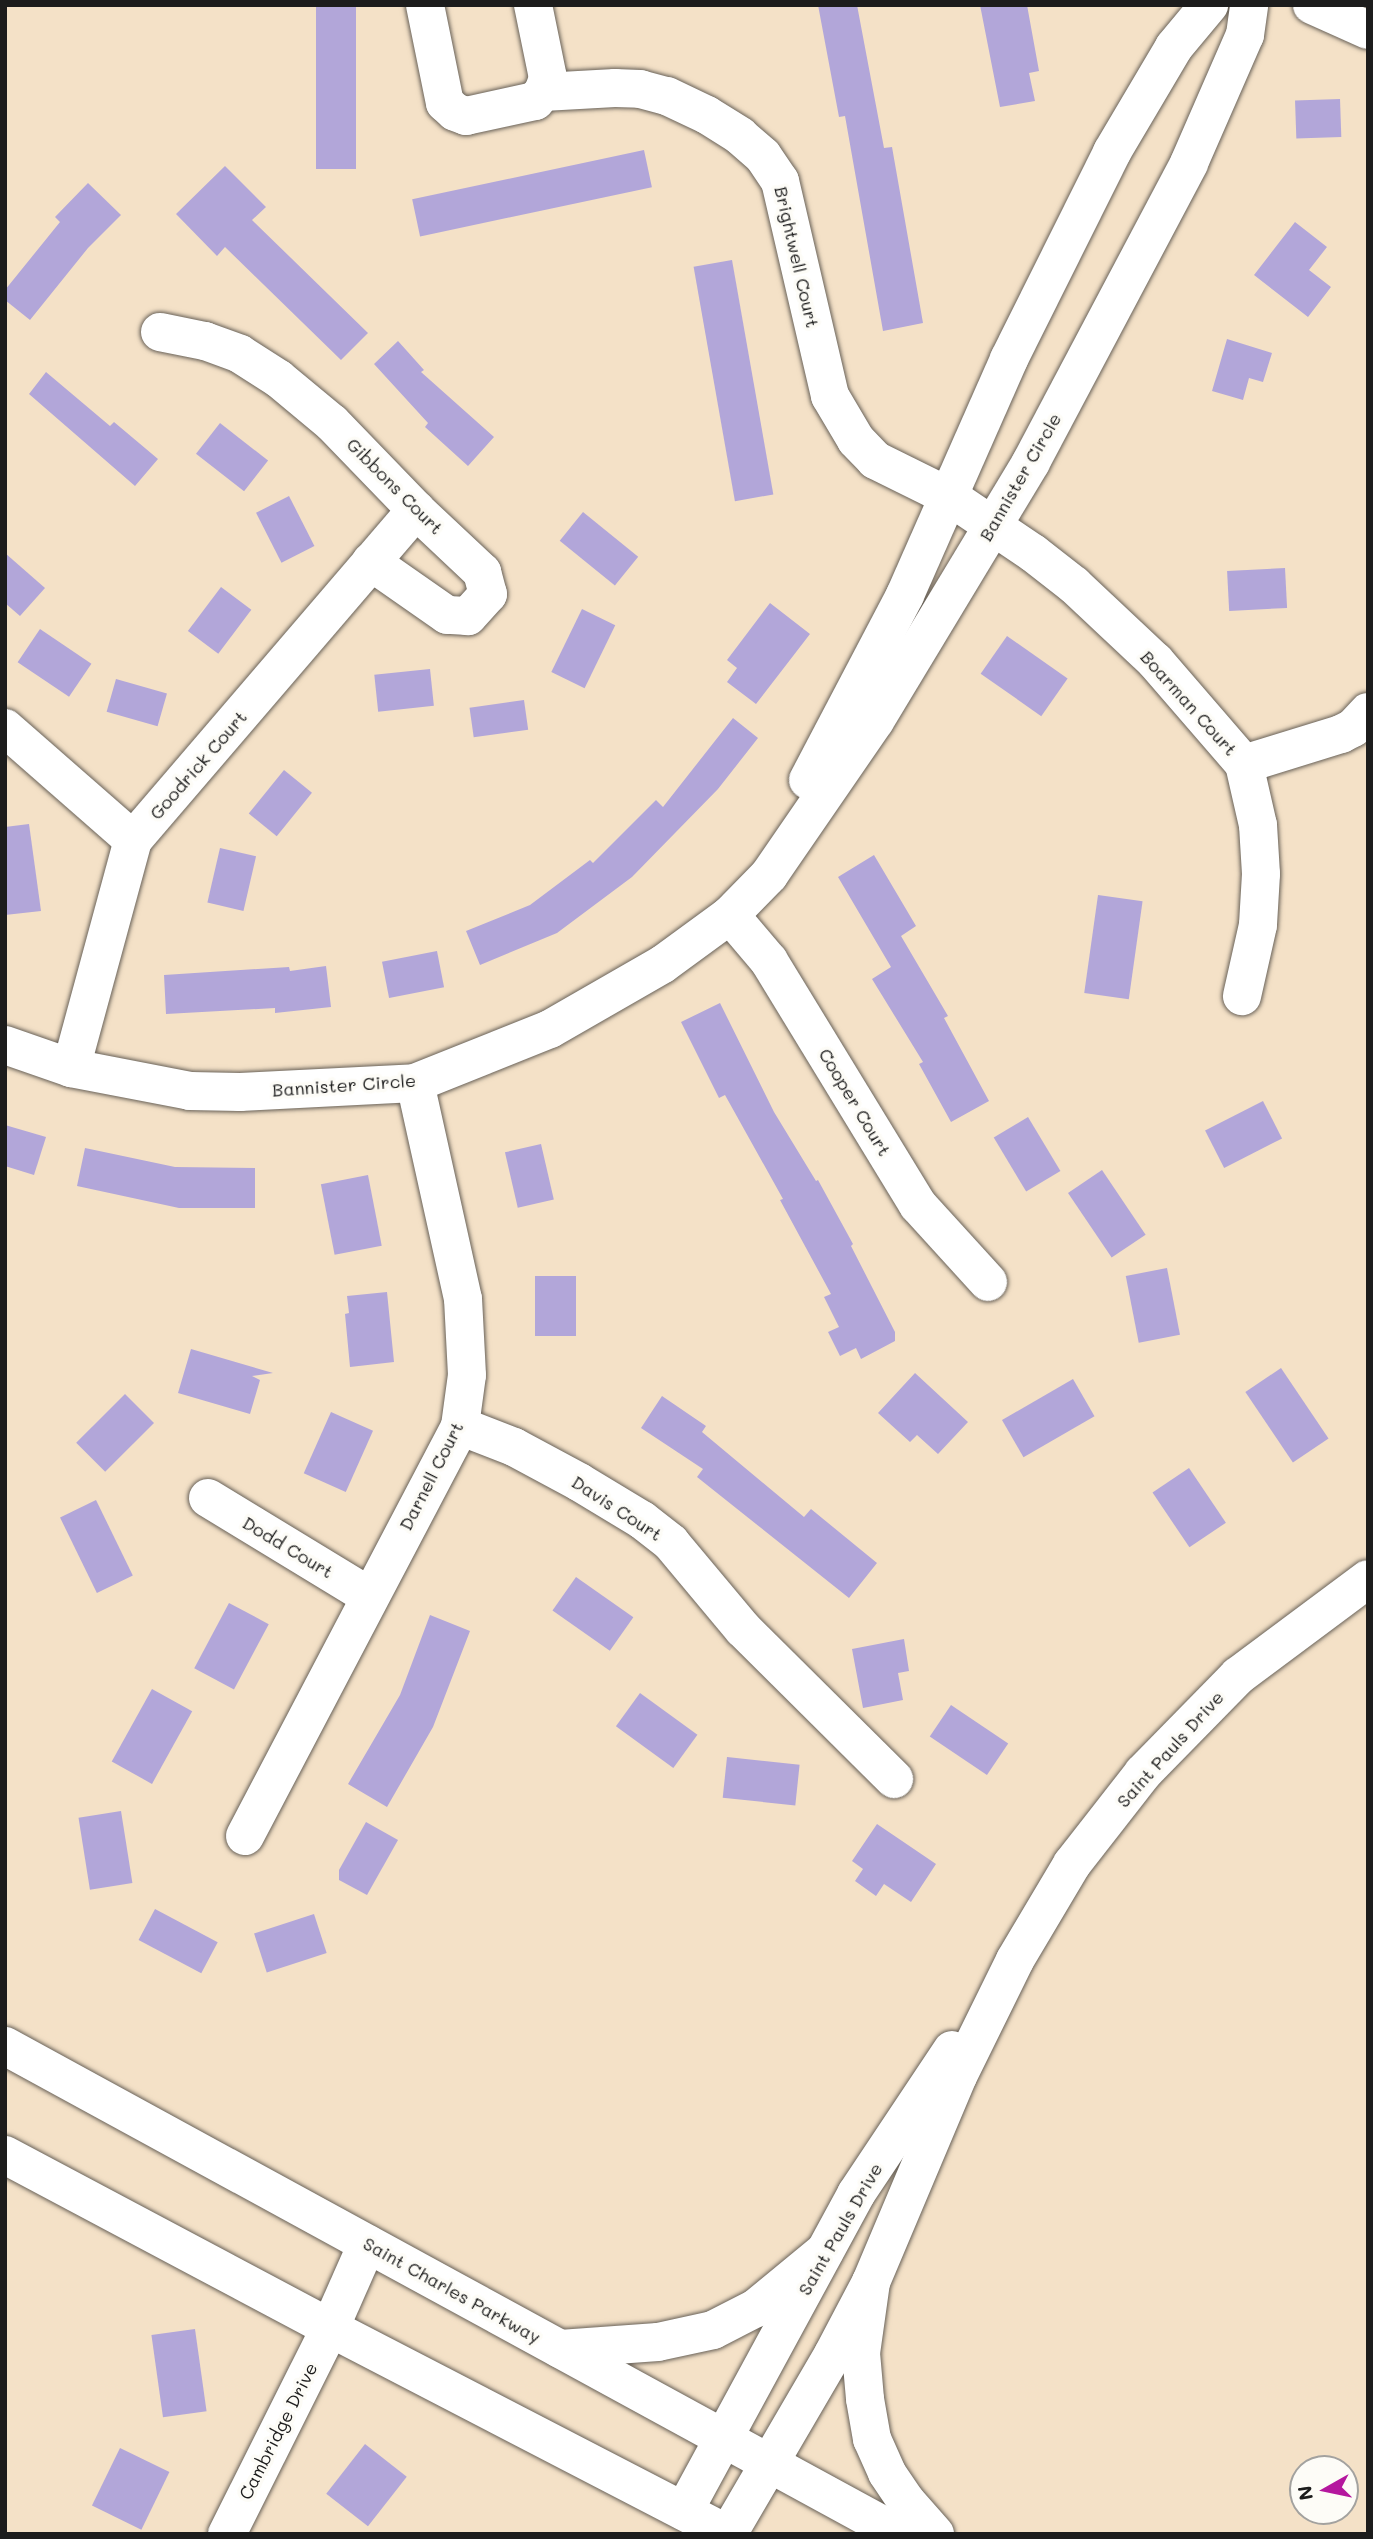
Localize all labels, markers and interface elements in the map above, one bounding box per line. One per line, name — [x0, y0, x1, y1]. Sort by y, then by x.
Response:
street label: Brightwell Court — [770, 184, 824, 330]
street label: Bannister Circle — [975, 409, 1065, 545]
street label: Gibbons Court — [342, 433, 448, 539]
street label: Boarman Court — [1136, 646, 1242, 760]
street label: Goodrick Court — [145, 706, 251, 824]
street label: Cooper Court — [814, 1044, 896, 1160]
street label: Bannister Circle — [271, 1069, 417, 1101]
street label: Darnell Court — [394, 1418, 468, 1534]
street label: Davis Court — [568, 1471, 666, 1545]
street label: Dodd Court — [239, 1511, 337, 1583]
street label: Saint Pauls Drive — [1112, 1686, 1228, 1812]
street label: Saint Pauls Drive — [793, 2159, 887, 2299]
street label: Saint Charles Parkway — [360, 2232, 544, 2348]
street label: Cambridge Drive — [234, 2359, 322, 2503]
north arrow — [1289, 2455, 1359, 2525]
text: N — [1291, 2484, 1318, 2502]

